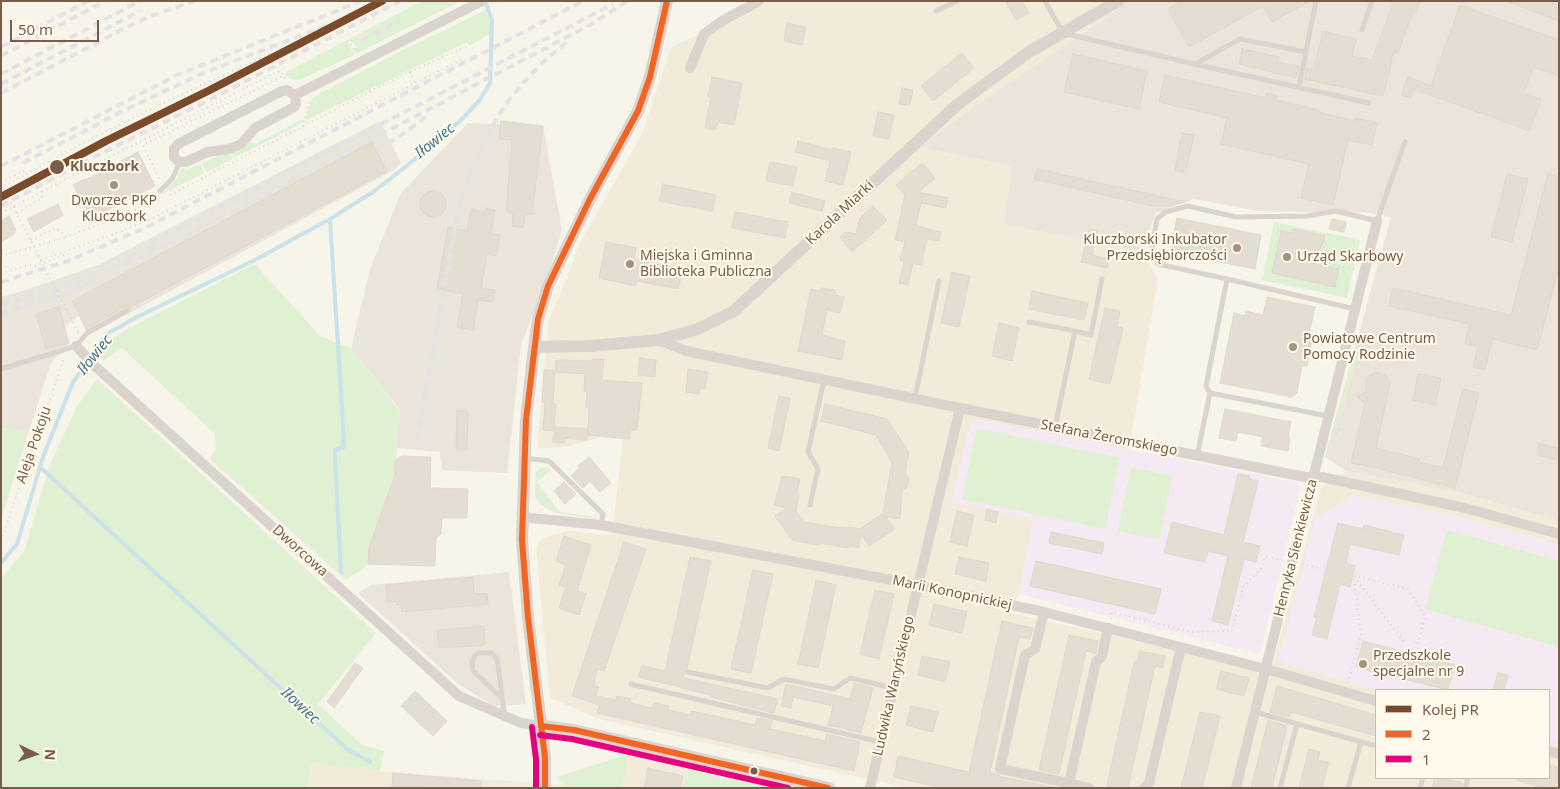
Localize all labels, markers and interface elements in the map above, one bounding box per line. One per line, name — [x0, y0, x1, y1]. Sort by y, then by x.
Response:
scale bar — [12, 10, 101, 42]
text: 50 m — [18, 19, 53, 39]
water label: Iłowiec — [412, 120, 458, 162]
marker: Kluczbork — [48, 158, 66, 176]
place label: Kluczbork — [70, 159, 139, 175]
street label: Karola Miarki — [803, 177, 877, 249]
marker: Dworzec PKP Kluczbork — [108, 179, 120, 191]
place label: Dworzec PKP Kluczbork — [71, 193, 157, 226]
place label: Kluczborski Inkubator Przedsiębiorczości — [1083, 232, 1227, 264]
marker: Kluczborski Inkubator Przedsiębiorczości — [1231, 242, 1243, 254]
place label: Miejska i Gminna Biblioteka Publiczna — [640, 248, 772, 280]
place label: Urząd Skarbowy — [1297, 249, 1403, 265]
marker: Urząd Skarbowy — [1281, 251, 1293, 263]
marker: Miejska i Gminna Biblioteka Publiczna — [624, 258, 636, 270]
place label: Powiatowe Centrum Pomocy Rodzinie — [1303, 331, 1436, 364]
water label: Iłowiec — [74, 332, 116, 378]
marker: Powiatowe Centrum Pomocy Rodzinie — [1287, 341, 1299, 353]
street label: Aleja Pokoju — [13, 404, 55, 486]
street label: Stefana Żeromskiego — [1039, 416, 1179, 460]
street label: Henryka Sienkiewicza — [1271, 477, 1321, 619]
street label: Dworcowa — [269, 522, 331, 580]
street label: Marii Konopnickiej — [891, 572, 1013, 614]
street label: Ludwika Waryńskiego — [870, 614, 918, 758]
place label: Przedszkole specjalne nr 9 — [1373, 648, 1464, 680]
marker: Przedszkole specjalne nr 9 — [1357, 658, 1369, 670]
water label: Iłowiec — [277, 684, 323, 728]
legend — [1375, 689, 1550, 779]
text: Kolej PR — [1422, 699, 1479, 719]
text: 2 — [1422, 724, 1431, 744]
north arrow — [10, 729, 60, 779]
text: N — [41, 749, 60, 761]
text: 1 — [1422, 749, 1431, 769]
unlabelled marker — [749, 766, 759, 776]

